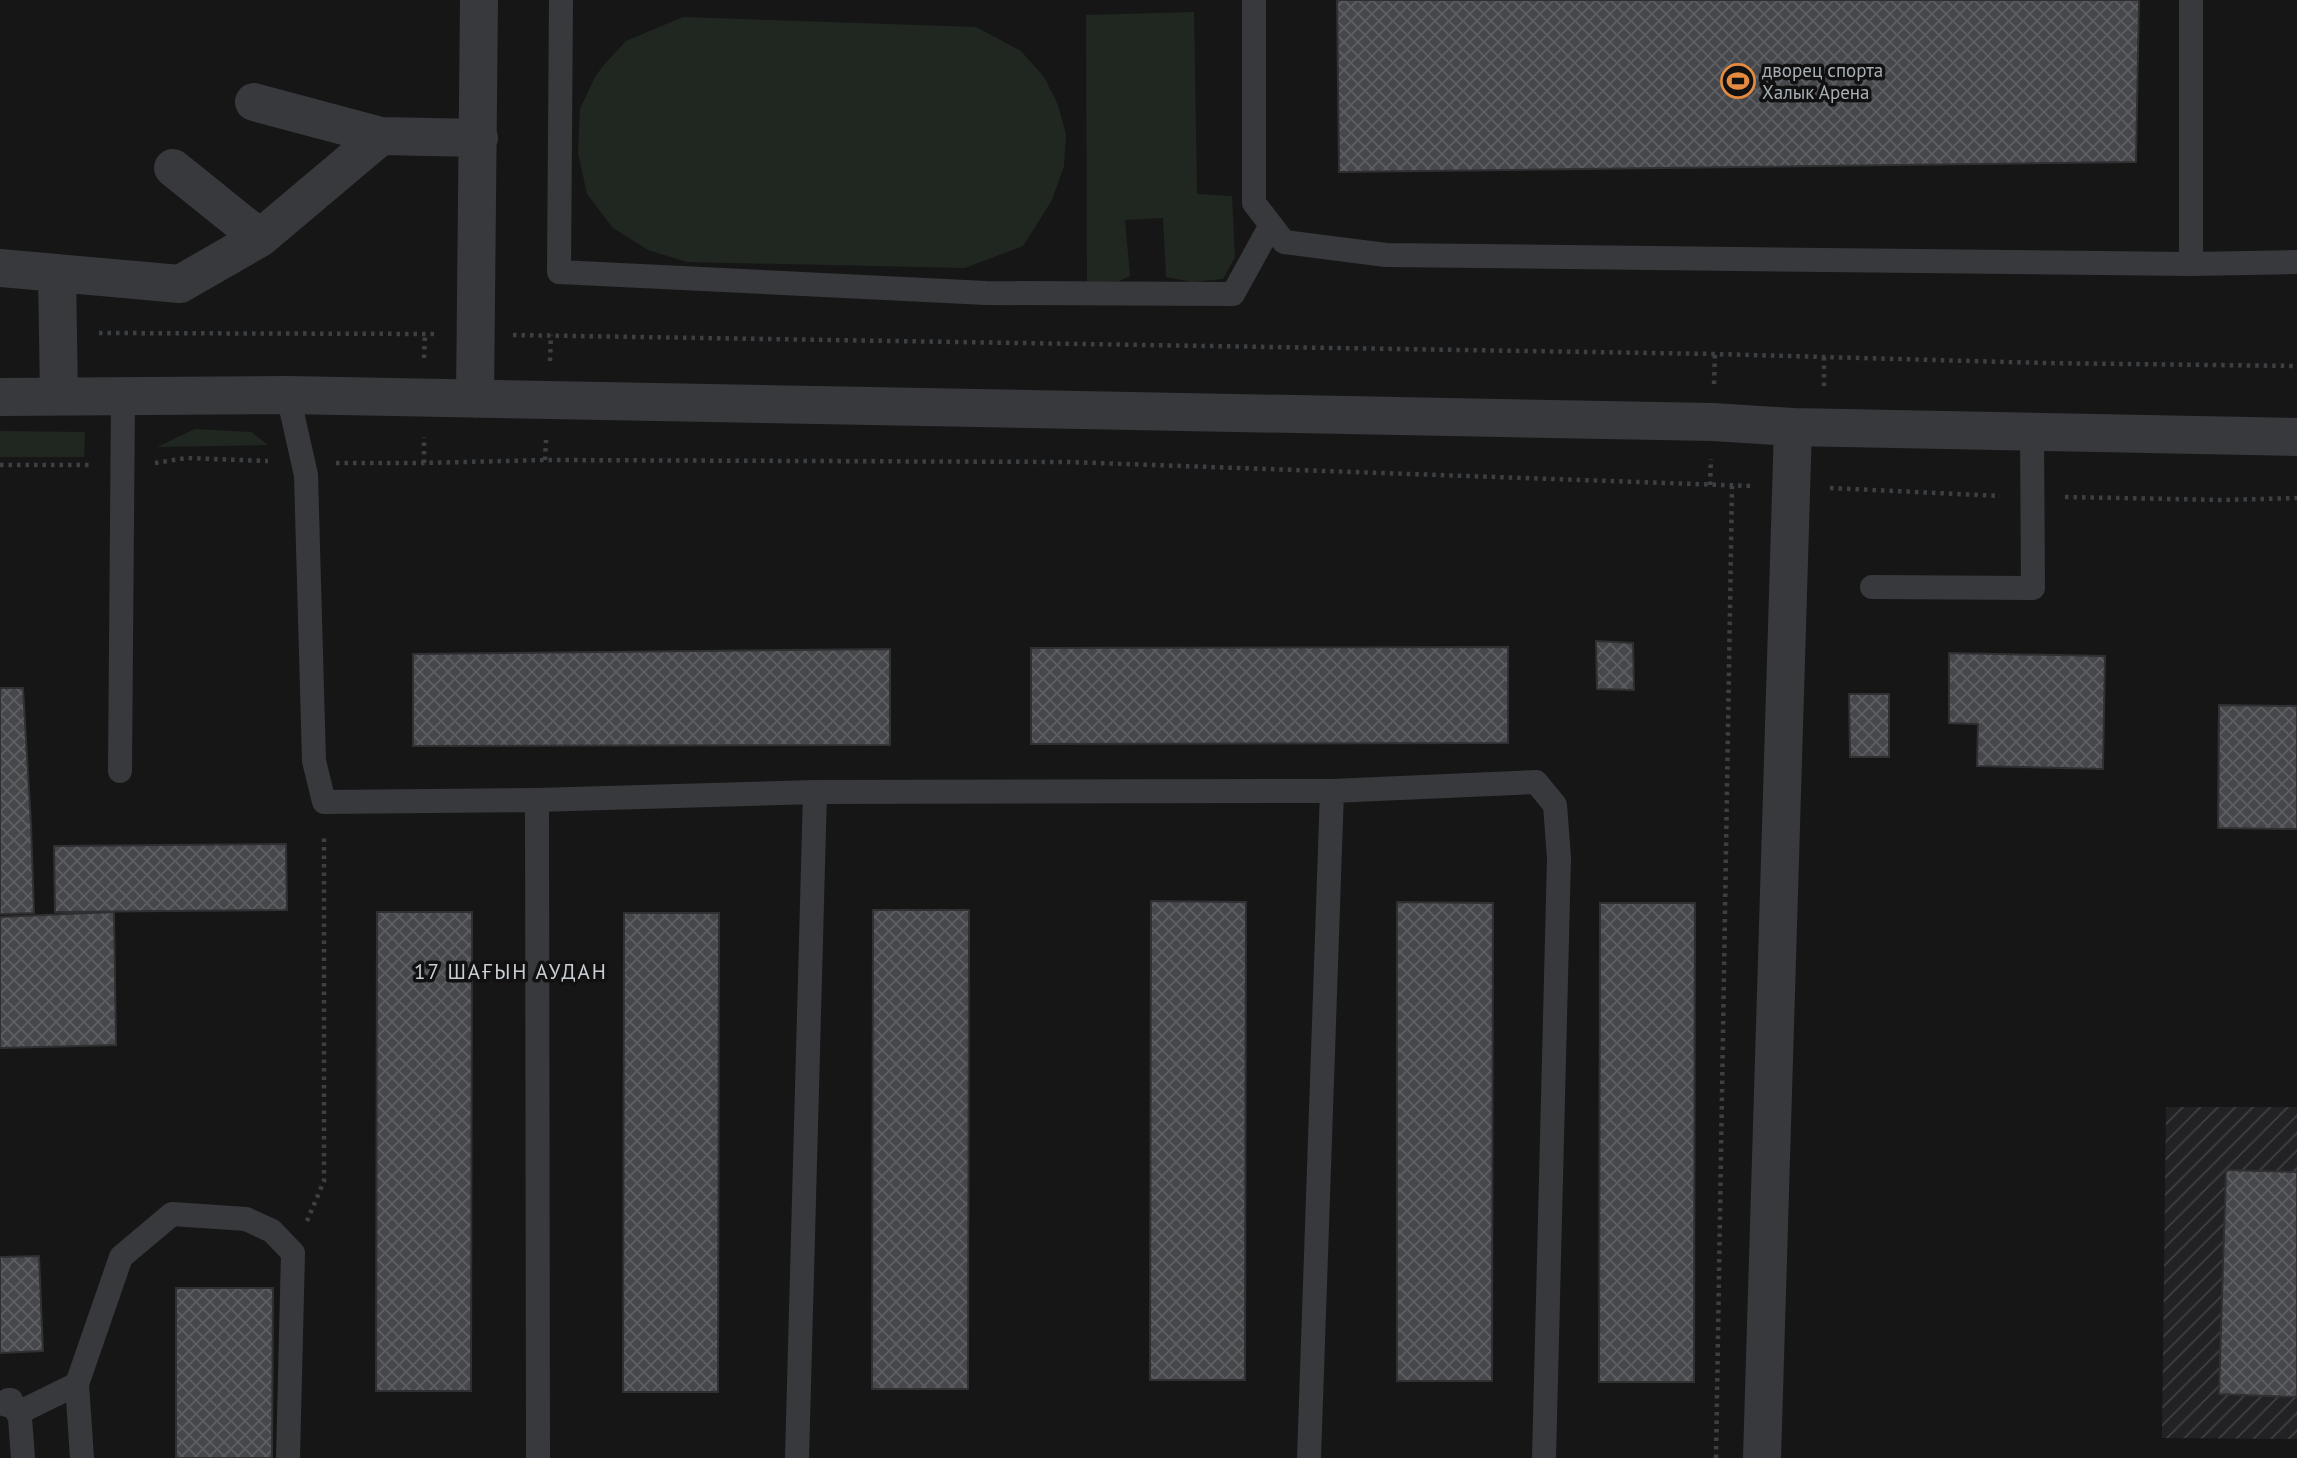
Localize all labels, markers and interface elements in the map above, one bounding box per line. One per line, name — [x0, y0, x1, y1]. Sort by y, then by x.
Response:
place label: дворец спорта Халык Арена — [1762, 58, 1883, 104]
sports icon: дворец спорта Халык Арена — [1719, 62, 1757, 100]
district label: 17 ШАҒЫН АУДАН — [414, 958, 608, 985]

